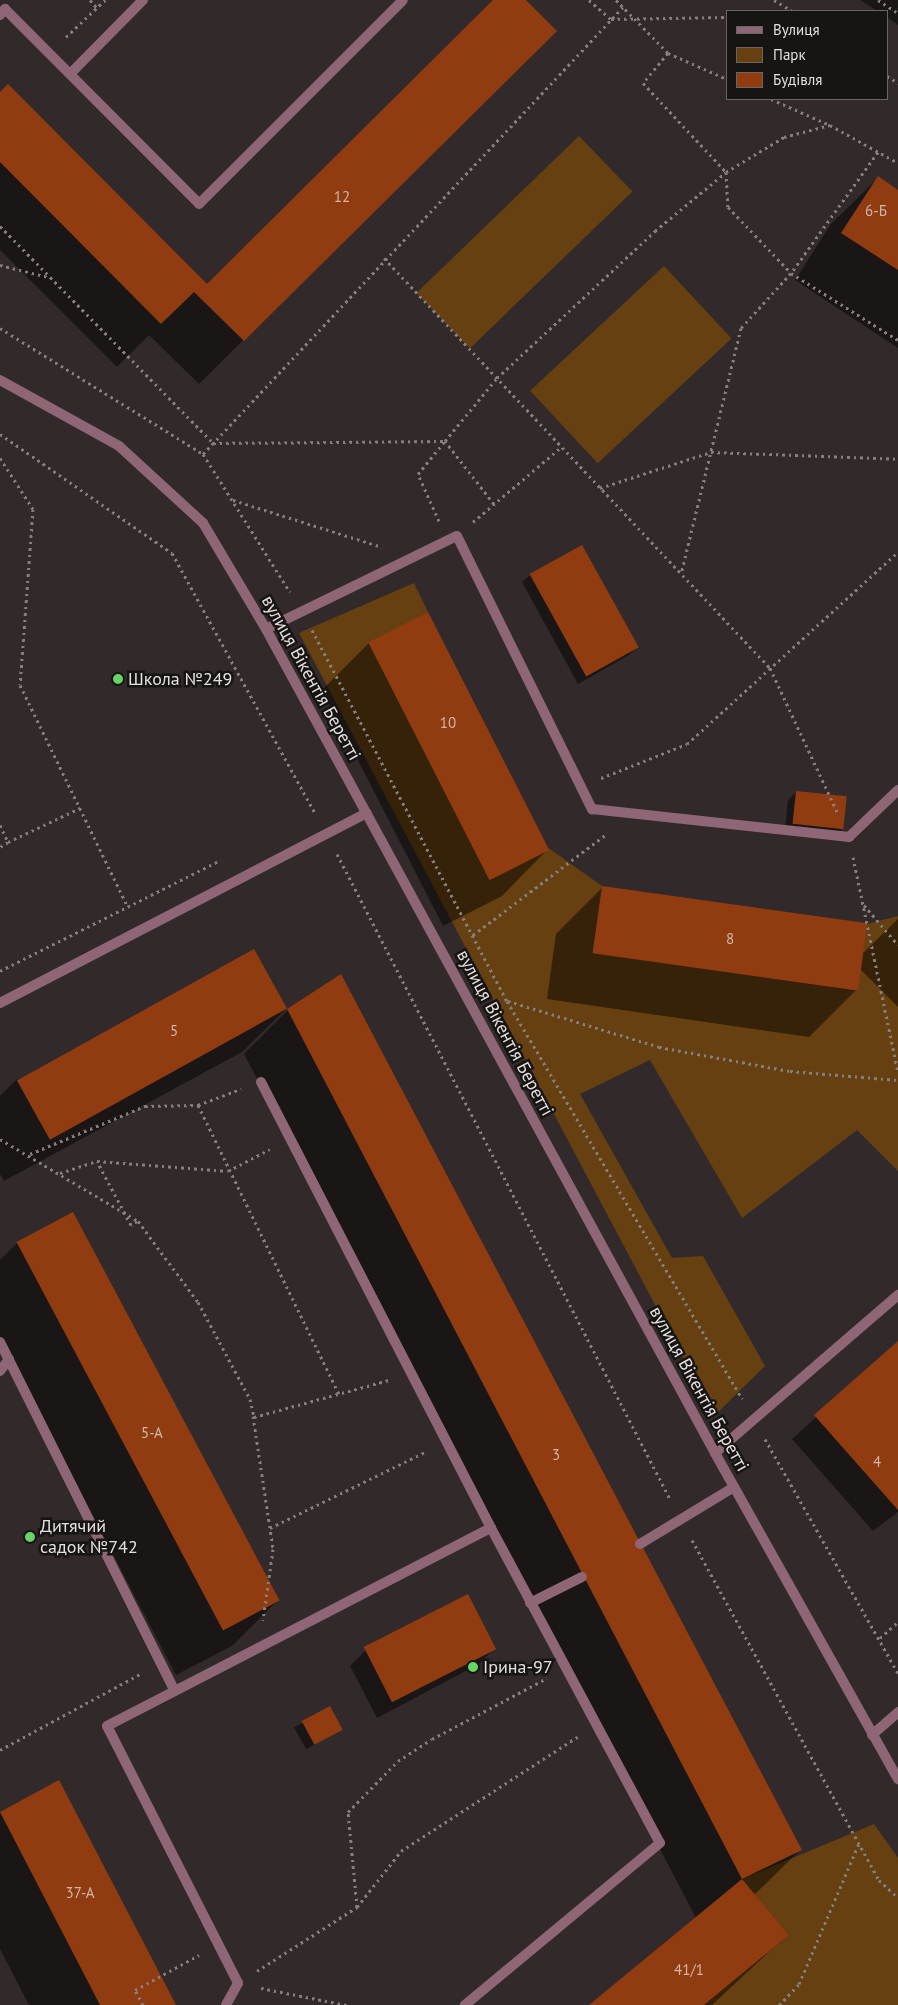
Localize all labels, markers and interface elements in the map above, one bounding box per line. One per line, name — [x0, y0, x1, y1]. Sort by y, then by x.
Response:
legend — [726, 10, 888, 100]
text: Вулиця — [773, 20, 820, 39]
text: Парк — [773, 45, 806, 64]
text: Будівля — [773, 70, 822, 89]
house number: 12 — [334, 188, 350, 206]
house number: 6-Б — [865, 202, 887, 220]
street label: вулиця Вікентія Беретті — [257, 592, 365, 764]
place label: Школа №249 — [128, 668, 232, 690]
marker: Школа №249 — [112, 673, 124, 685]
house number: 10 — [440, 714, 456, 732]
house number: 8 — [726, 930, 734, 948]
street label: вулиця Вікентія Беретті — [452, 946, 558, 1120]
house number: 5 — [170, 1022, 178, 1040]
street label: вулиця Вікентія Беретті — [645, 1303, 753, 1475]
house number: 5-А — [141, 1424, 163, 1442]
house number: 3 — [552, 1446, 560, 1464]
house number: 4 — [873, 1453, 881, 1471]
place label: Дитячий садок №742 — [40, 1516, 138, 1558]
marker: Дитячий садок №742 — [24, 1531, 36, 1543]
place label: Ірина-97 — [483, 1656, 553, 1678]
marker: Ірина-97 — [467, 1661, 479, 1673]
house number: 37-А — [66, 1884, 94, 1902]
house number: 41/1 — [674, 1961, 704, 1979]

